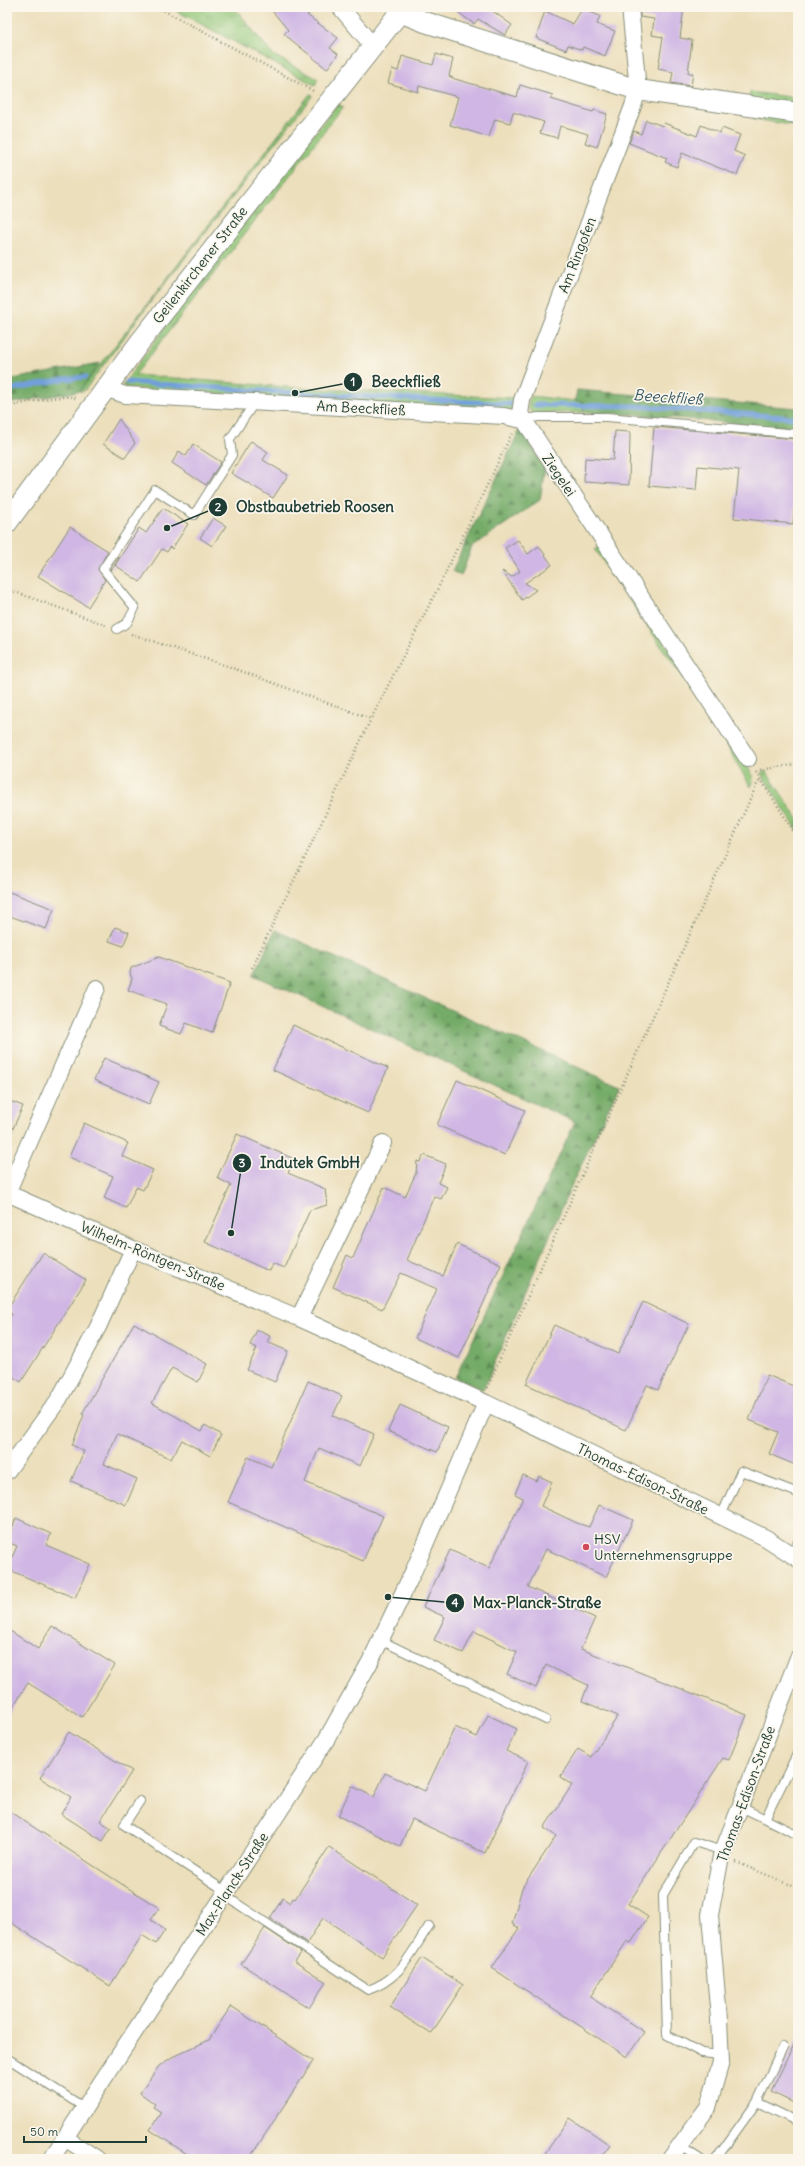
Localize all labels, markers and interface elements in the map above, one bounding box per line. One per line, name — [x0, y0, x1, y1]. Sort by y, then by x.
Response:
street label: Geilenkirchener Straße — [149, 203, 251, 327]
street label: Am Ringofen — [554, 214, 600, 296]
callout: Beeckfließ — [343, 368, 448, 395]
text: Beeckfließ — [371, 372, 441, 391]
text: 1 — [351, 374, 355, 389]
water label: Beeckfließ — [633, 385, 704, 409]
street label: Am Beeckfließ — [316, 397, 406, 419]
street label: Ziegelei — [538, 450, 580, 500]
callout: Obstbaubetrieb Roosen — [208, 494, 402, 521]
text: Obstbaubetrieb Roosen — [236, 497, 394, 516]
text: 2 — [215, 499, 222, 514]
callout: Indutek GmbH — [232, 1150, 368, 1177]
text: Indutek GmbH — [260, 1153, 360, 1172]
text: 3 — [239, 1155, 246, 1170]
street label: Wilhelm-Röntgen-Straße — [78, 1217, 228, 1295]
street label: Thomas-Edison-Straße — [574, 1439, 712, 1519]
place label: HSV Unternehmensgruppe — [594, 1530, 732, 1564]
marker: HSV Unternehmensgruppe — [581, 1542, 591, 1552]
callout: Max-Planck-Straße — [445, 1589, 609, 1616]
text: Max-Planck-Straße — [473, 1593, 601, 1612]
text: 4 — [452, 1595, 459, 1610]
street label: Thomas-Edison-Straße — [713, 1723, 779, 1865]
street label: Max-Planck-Straße — [192, 1829, 272, 1939]
scale bar — [24, 2118, 146, 2144]
text: 50 m — [30, 2124, 59, 2139]

